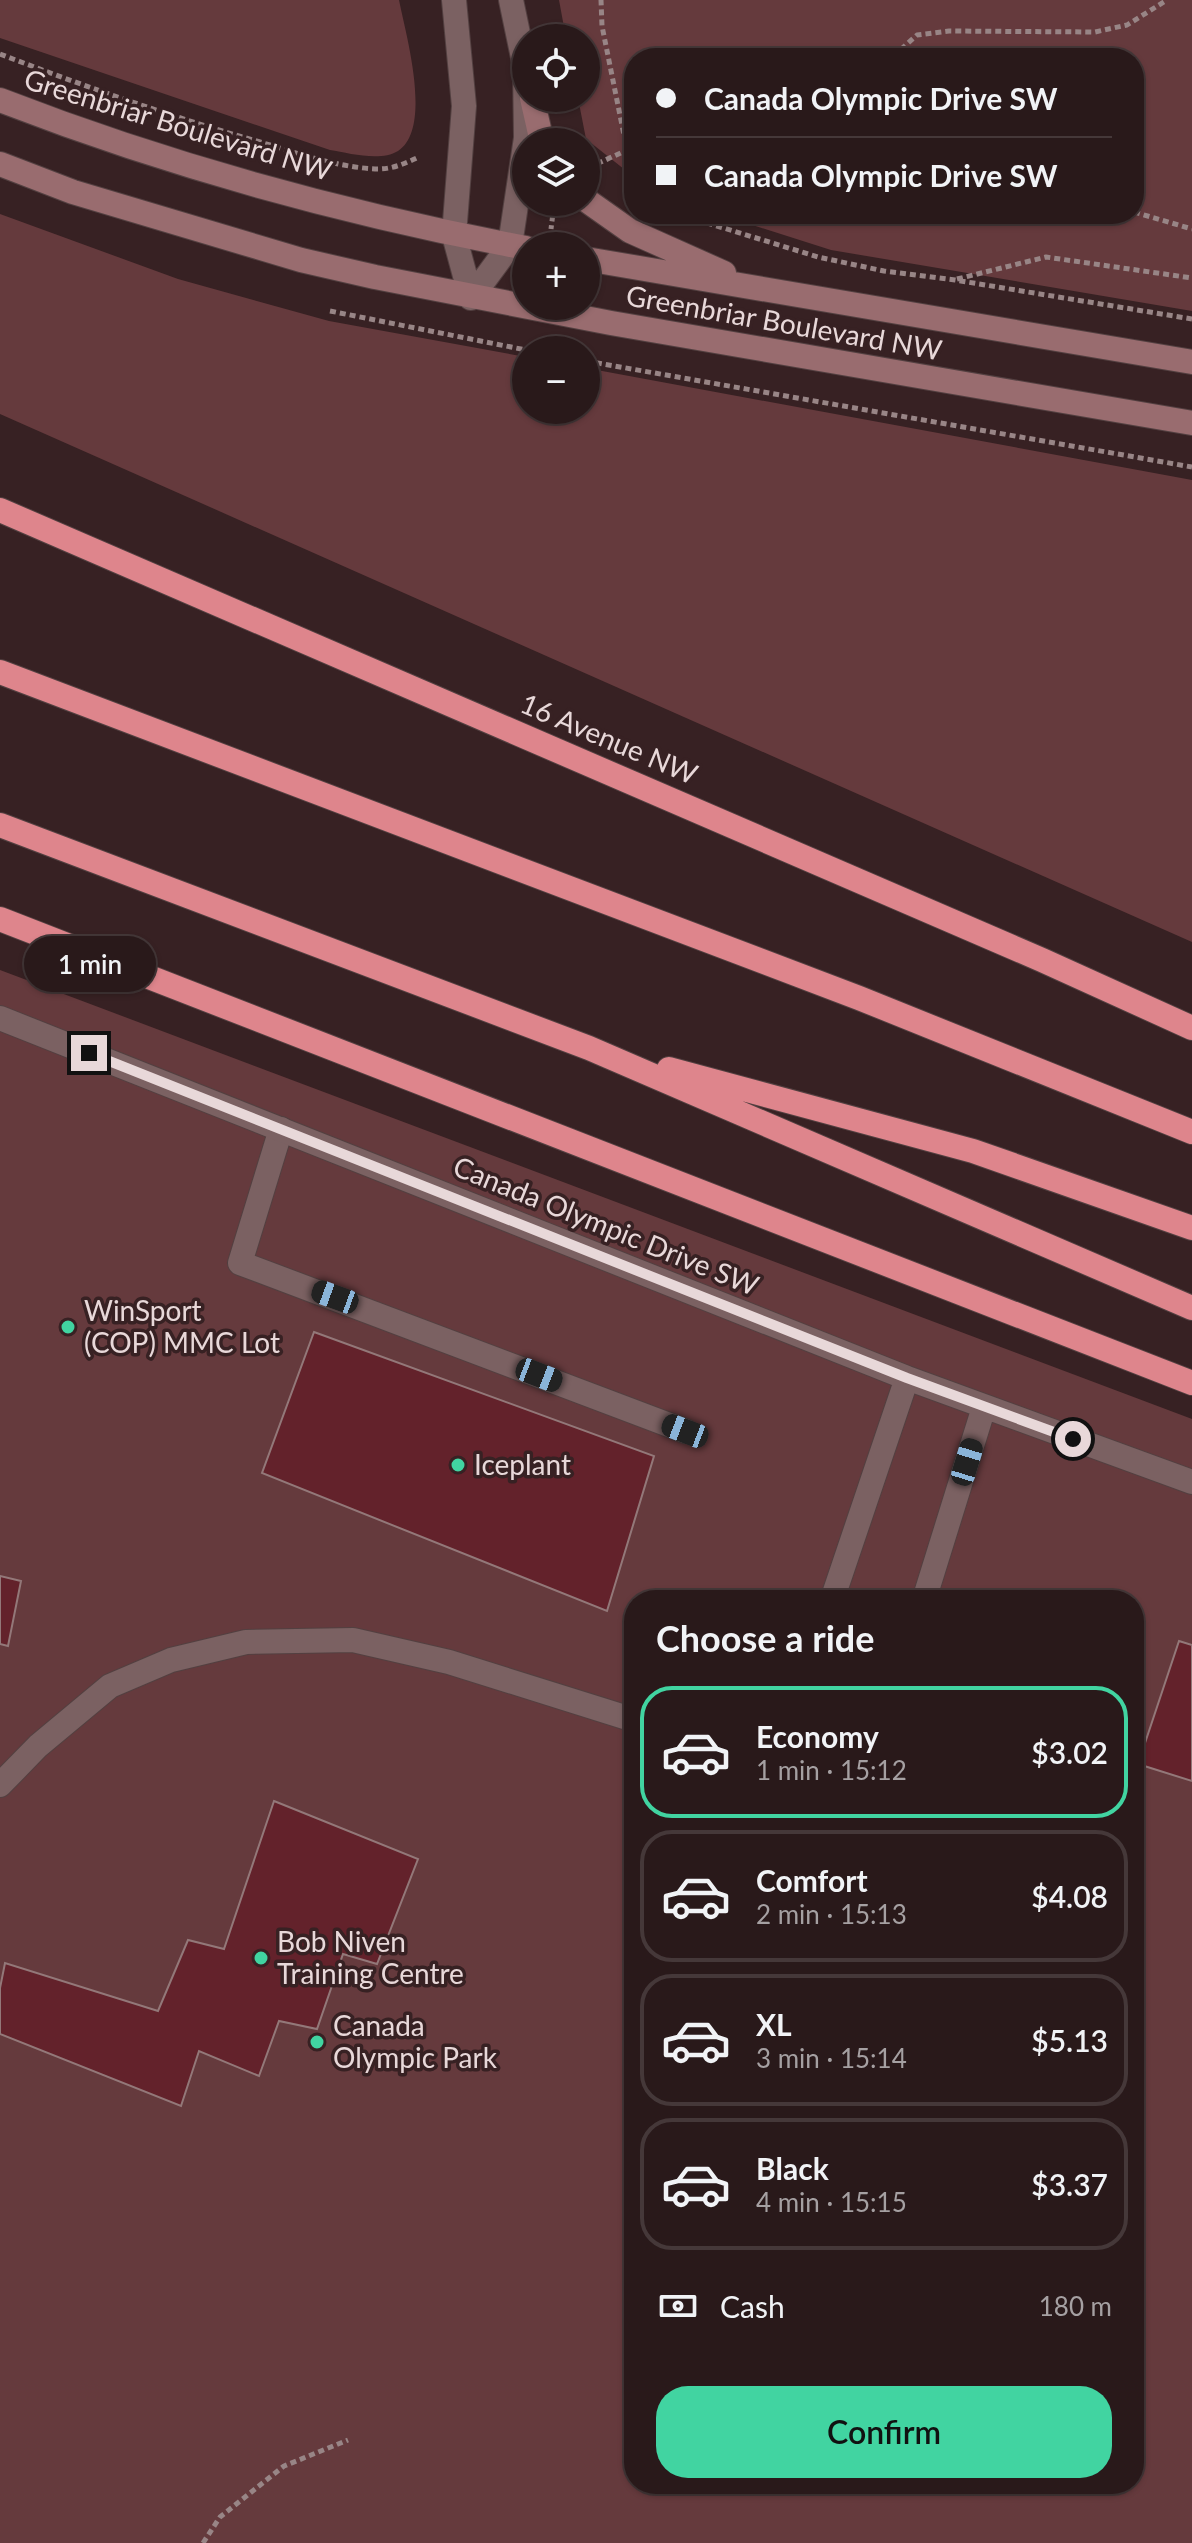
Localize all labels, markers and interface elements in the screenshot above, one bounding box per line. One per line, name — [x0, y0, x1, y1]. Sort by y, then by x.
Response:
map controls — [512, 24, 600, 424]
button: locate — [512, 24, 600, 112]
street label: Greenbriar Boulevard NW — [20, 61, 336, 187]
text: Canada Olympic Drive SW — [704, 80, 1057, 116]
button: layers — [512, 128, 600, 216]
text: Canada Olympic Drive SW — [704, 157, 1057, 193]
button: + — [512, 232, 600, 320]
street label: Greenbriar Boulevard NW — [624, 278, 945, 367]
button: − — [512, 336, 600, 424]
street label: 16 Avenue NW — [516, 686, 703, 791]
callout: 1 min — [23, 937, 155, 993]
text: 1 min — [58, 948, 122, 980]
route end — [71, 1035, 107, 1071]
street label: Canada Olympic Drive SW — [449, 1148, 764, 1302]
car — [308, 1278, 362, 1316]
place label: WinSport (COP) MMC Lot — [84, 1293, 280, 1359]
marker: WinSport (COP) MMC Lot — [59, 1318, 77, 1336]
car — [512, 1355, 566, 1395]
car — [658, 1411, 712, 1451]
route start — [1055, 1421, 1091, 1457]
car — [949, 1436, 985, 1488]
place label: Iceplant — [474, 1447, 571, 1481]
marker: Iceplant — [449, 1456, 467, 1474]
text: Choose a ride — [656, 1616, 875, 1660]
icon: car — [660, 1716, 732, 1788]
text: Economy — [756, 1718, 879, 1754]
text: $3.02 — [1031, 1734, 1108, 1770]
text: 1 min · 15:12 — [756, 1754, 907, 1786]
icon: car — [660, 1860, 732, 1932]
text: Comfort — [756, 1862, 868, 1898]
text: $4.08 — [1031, 1878, 1108, 1914]
text: 2 min · 15:13 — [756, 1898, 907, 1930]
place label: Bob Niven Training Centre — [277, 1924, 464, 1990]
marker: Bob Niven Training Centre — [252, 1949, 270, 1967]
icon: car — [660, 2004, 732, 2076]
text: XL — [756, 2006, 792, 2042]
place label: Canada Olympic Park — [333, 2008, 498, 2074]
text: $5.13 — [1031, 2022, 1108, 2058]
marker: Canada Olympic Park — [308, 2033, 326, 2051]
text: 3 min · 15:14 — [756, 2042, 907, 2074]
icon: car — [660, 2148, 732, 2220]
text: Black — [756, 2150, 829, 2186]
text: $3.37 — [1031, 2166, 1108, 2202]
text: 4 min · 15:15 — [756, 2186, 907, 2218]
icon: cash — [656, 2284, 700, 2328]
text: Cash — [720, 2288, 785, 2324]
text: 180 m — [1039, 2290, 1112, 2322]
button: Confirm — [656, 2386, 1112, 2478]

